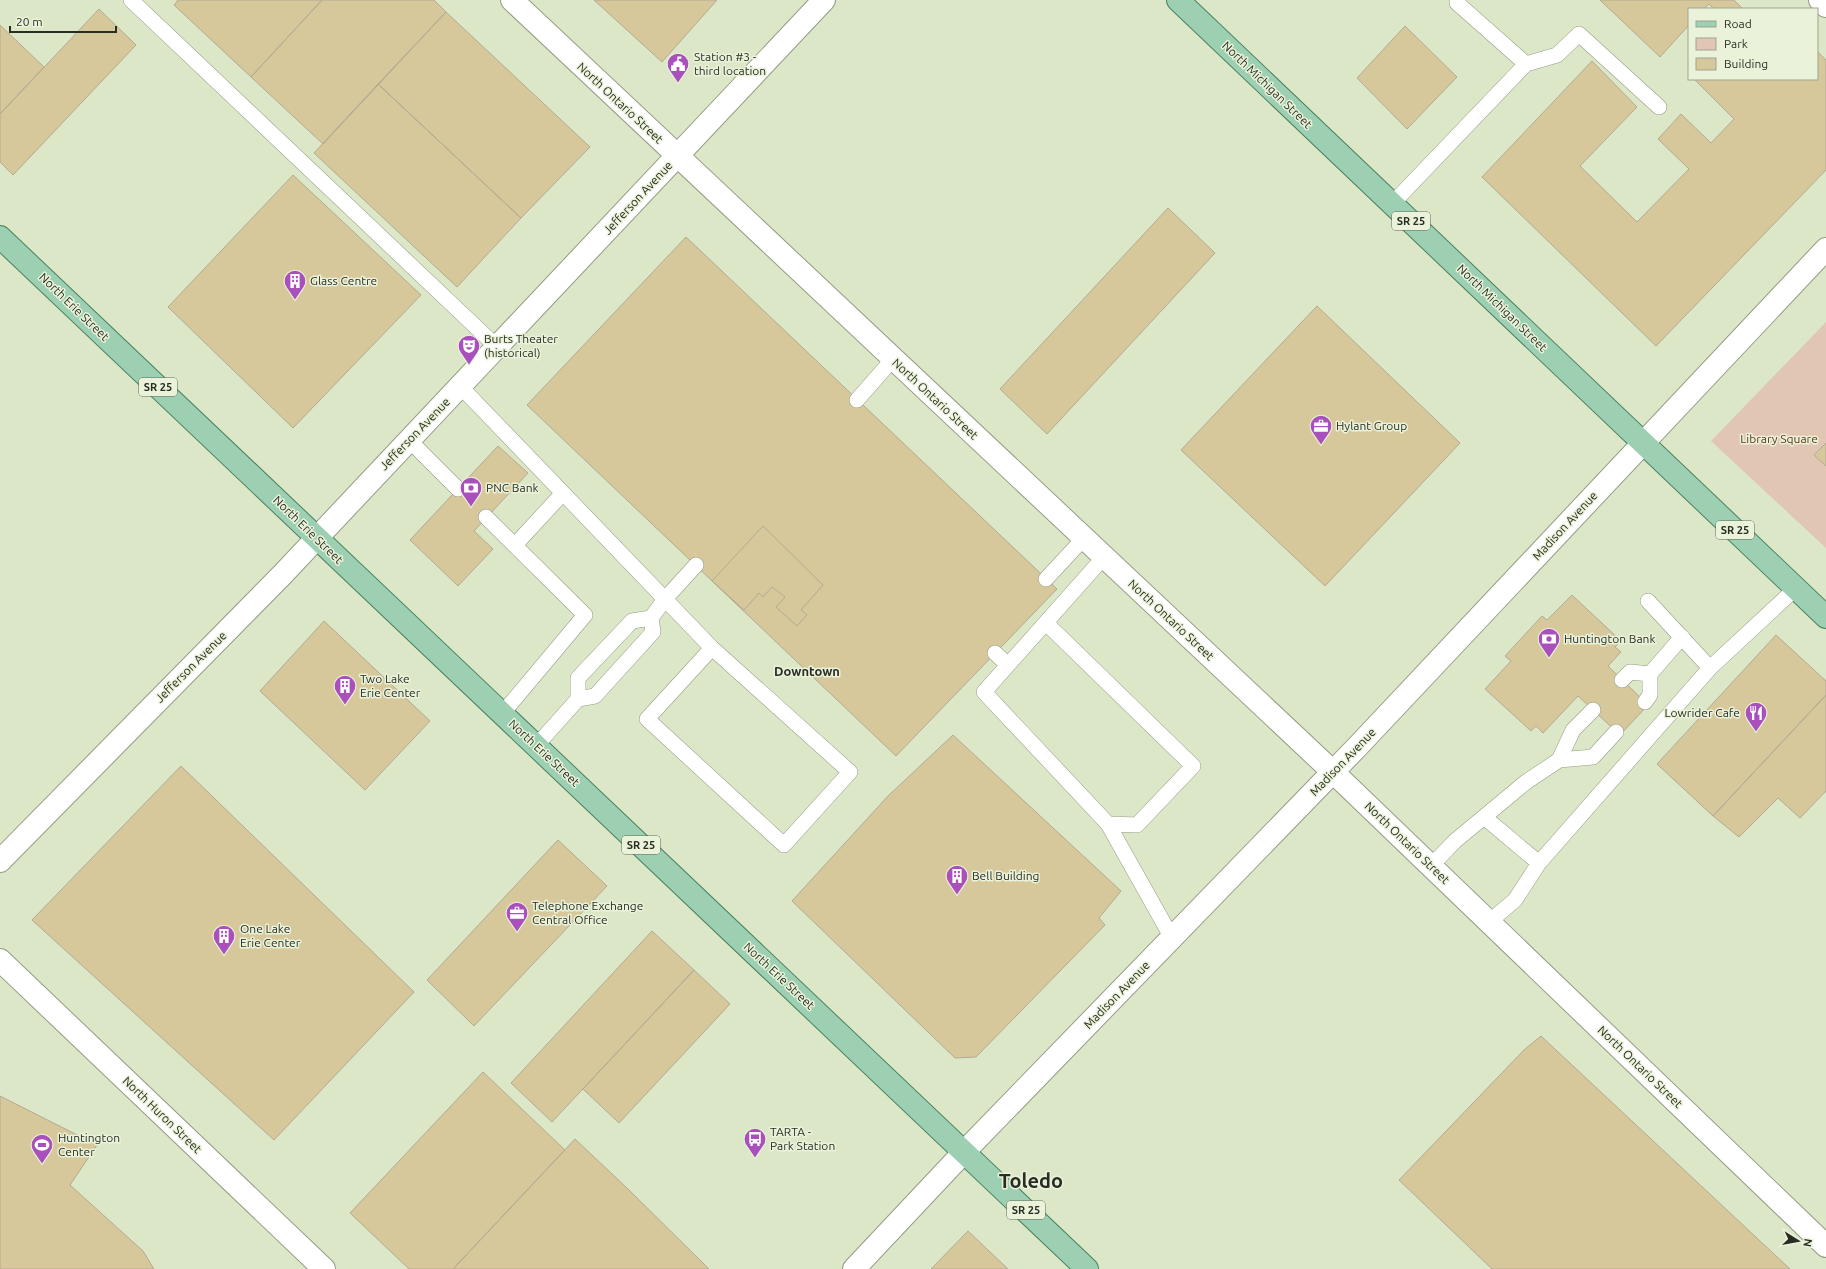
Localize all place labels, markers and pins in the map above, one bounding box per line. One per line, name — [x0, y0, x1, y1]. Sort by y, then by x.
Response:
place label: Station #3 - third location — [694, 50, 766, 77]
public building icon: Station #3 - third location — [665, 51, 691, 84]
building icon: Glass Centre — [282, 268, 308, 301]
place label: Glass Centre — [310, 274, 377, 287]
place label: Burts Theater (historical) — [484, 332, 558, 360]
theatre icon: Burts Theater (historical) — [456, 333, 482, 366]
office icon: Hylant Group — [1308, 413, 1334, 446]
place label: Hylant Group — [1336, 419, 1407, 432]
bank icon: PNC Bank — [458, 475, 484, 508]
place label: PNC Bank — [486, 481, 539, 494]
bank icon: Huntington Bank — [1536, 626, 1562, 659]
place label: Huntington Bank — [1564, 632, 1655, 645]
place label: Two Lake Erie Center — [360, 672, 421, 699]
building icon: Two Lake Erie Center — [332, 673, 358, 706]
restaurant icon: Lowrider Cafe — [1743, 700, 1769, 733]
place label: Lowrider Cafe — [1664, 706, 1740, 719]
building icon: Bell Building — [944, 863, 970, 896]
place label: Bell Building — [972, 869, 1040, 882]
place label: Telephone Exchange Central Office — [532, 899, 643, 926]
office icon: Telephone Exchange Central Office — [504, 900, 530, 933]
place label: One Lake Erie Center — [240, 922, 301, 949]
building icon: One Lake Erie Center — [211, 923, 237, 956]
place label: TARTA - Park Station — [770, 1125, 835, 1152]
bus stop icon: TARTA - Park Station — [742, 1126, 768, 1159]
place label: Huntington Center — [58, 1131, 120, 1158]
sports icon: Huntington Center — [29, 1132, 55, 1165]

